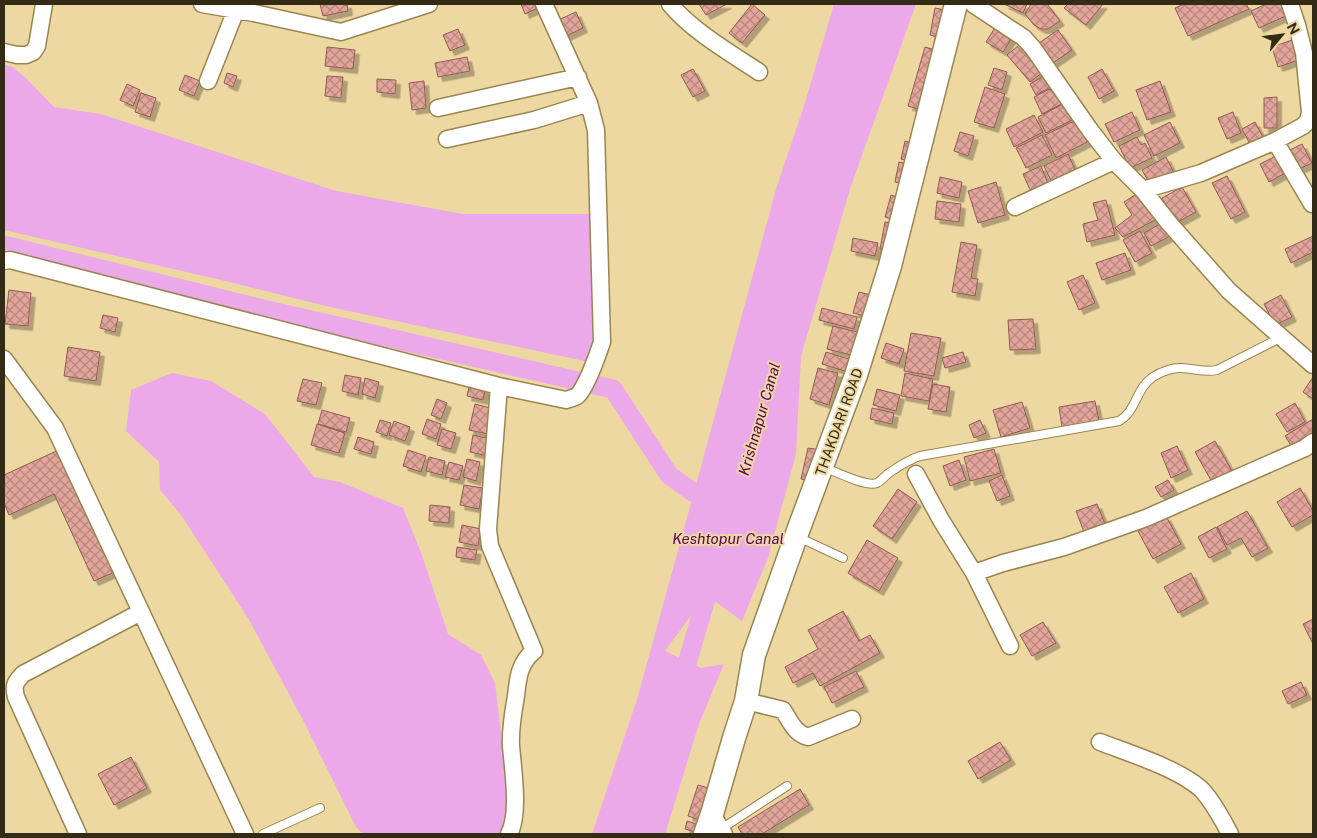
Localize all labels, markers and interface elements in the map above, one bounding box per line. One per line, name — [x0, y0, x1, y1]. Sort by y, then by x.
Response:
north arrow — [1257, 10, 1307, 60]
text: N — [1284, 20, 1303, 37]
water label: Krishnapur Canal — [735, 361, 783, 477]
street label: THAKDARI ROAD — [812, 366, 866, 478]
water label: Keshtopur Canal — [672, 530, 784, 547]

